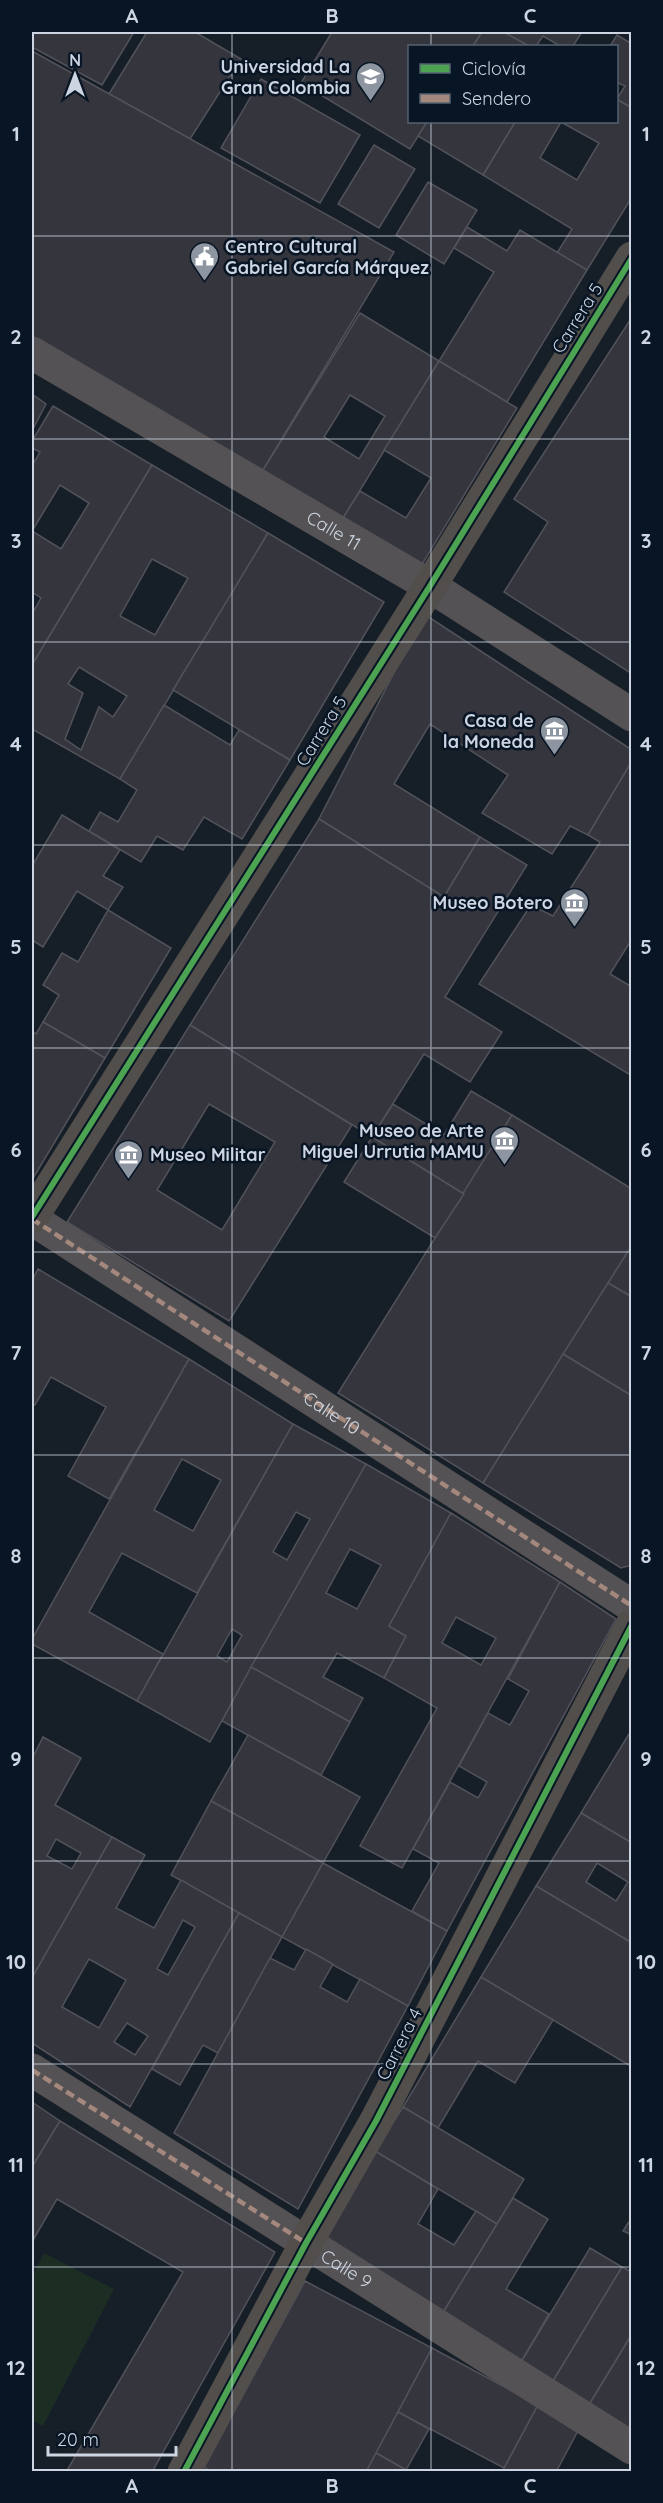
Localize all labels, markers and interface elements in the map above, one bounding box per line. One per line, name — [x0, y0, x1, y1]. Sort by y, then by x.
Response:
text: A — [126, 3, 139, 28]
text: B — [325, 3, 339, 28]
text: C — [524, 3, 537, 28]
north arrow — [45, 45, 105, 105]
legend — [408, 45, 618, 123]
text: N — [69, 50, 81, 70]
place label: Universidad La Gran Colombia — [221, 55, 350, 99]
text: Ciclovía — [462, 57, 526, 80]
school or university icon: Universidad La Gran Colombia — [355, 60, 387, 102]
text: Sendero — [462, 87, 531, 110]
text: 1 — [12, 121, 20, 146]
text: 1 — [642, 121, 650, 146]
place label: Centro Cultural Gabriel García Márquez — [225, 235, 429, 279]
public building icon: Centro Cultural Gabriel García Márquez — [188, 240, 220, 282]
street label: Carrera 5 — [546, 279, 608, 357]
text: 2 — [10, 324, 22, 349]
text: 2 — [640, 324, 652, 349]
street label: Calle 11 — [303, 505, 365, 555]
text: 3 — [11, 528, 21, 553]
text: 3 — [641, 528, 651, 553]
street label: Carrera 5 — [290, 692, 352, 770]
place label: Casa de la Moneda — [443, 709, 534, 753]
museum icon: Casa de la Moneda — [539, 714, 571, 756]
text: 4 — [10, 731, 22, 756]
text: 4 — [640, 731, 652, 756]
museum icon: Museo Botero — [558, 886, 590, 928]
place label: Museo Botero — [433, 891, 553, 914]
text: 5 — [10, 934, 22, 959]
text: 5 — [640, 934, 652, 959]
place label: Museo de Arte Miguel Urrutia MAMU — [302, 1119, 484, 1163]
museum icon: Museo de Arte Miguel Urrutia MAMU — [489, 1124, 521, 1166]
text: 6 — [10, 1137, 22, 1162]
text: 6 — [640, 1137, 652, 1162]
museum icon: Museo Militar — [113, 1138, 145, 1180]
place label: Museo Militar — [150, 1143, 266, 1166]
text: 7 — [11, 1340, 22, 1365]
text: 7 — [641, 1340, 652, 1365]
street label: Calle 10 — [299, 1386, 365, 1439]
text: 8 — [11, 1543, 22, 1568]
text: 8 — [641, 1543, 652, 1568]
text: 9 — [10, 1746, 22, 1771]
text: 9 — [640, 1746, 652, 1771]
text: 10 — [6, 1949, 26, 1974]
text: 10 — [636, 1949, 656, 1974]
street label: Carrera 4 — [371, 2004, 427, 2084]
text: 11 — [8, 2152, 24, 2177]
text: 11 — [638, 2152, 654, 2177]
street label: Calle 9 — [317, 2244, 377, 2293]
text: 12 — [6, 2355, 26, 2380]
text: 12 — [636, 2355, 656, 2380]
scale bar — [48, 2419, 176, 2457]
text: 20 m — [57, 2428, 99, 2451]
text: A — [126, 2473, 139, 2498]
text: B — [325, 2473, 339, 2498]
text: C — [524, 2473, 537, 2498]

